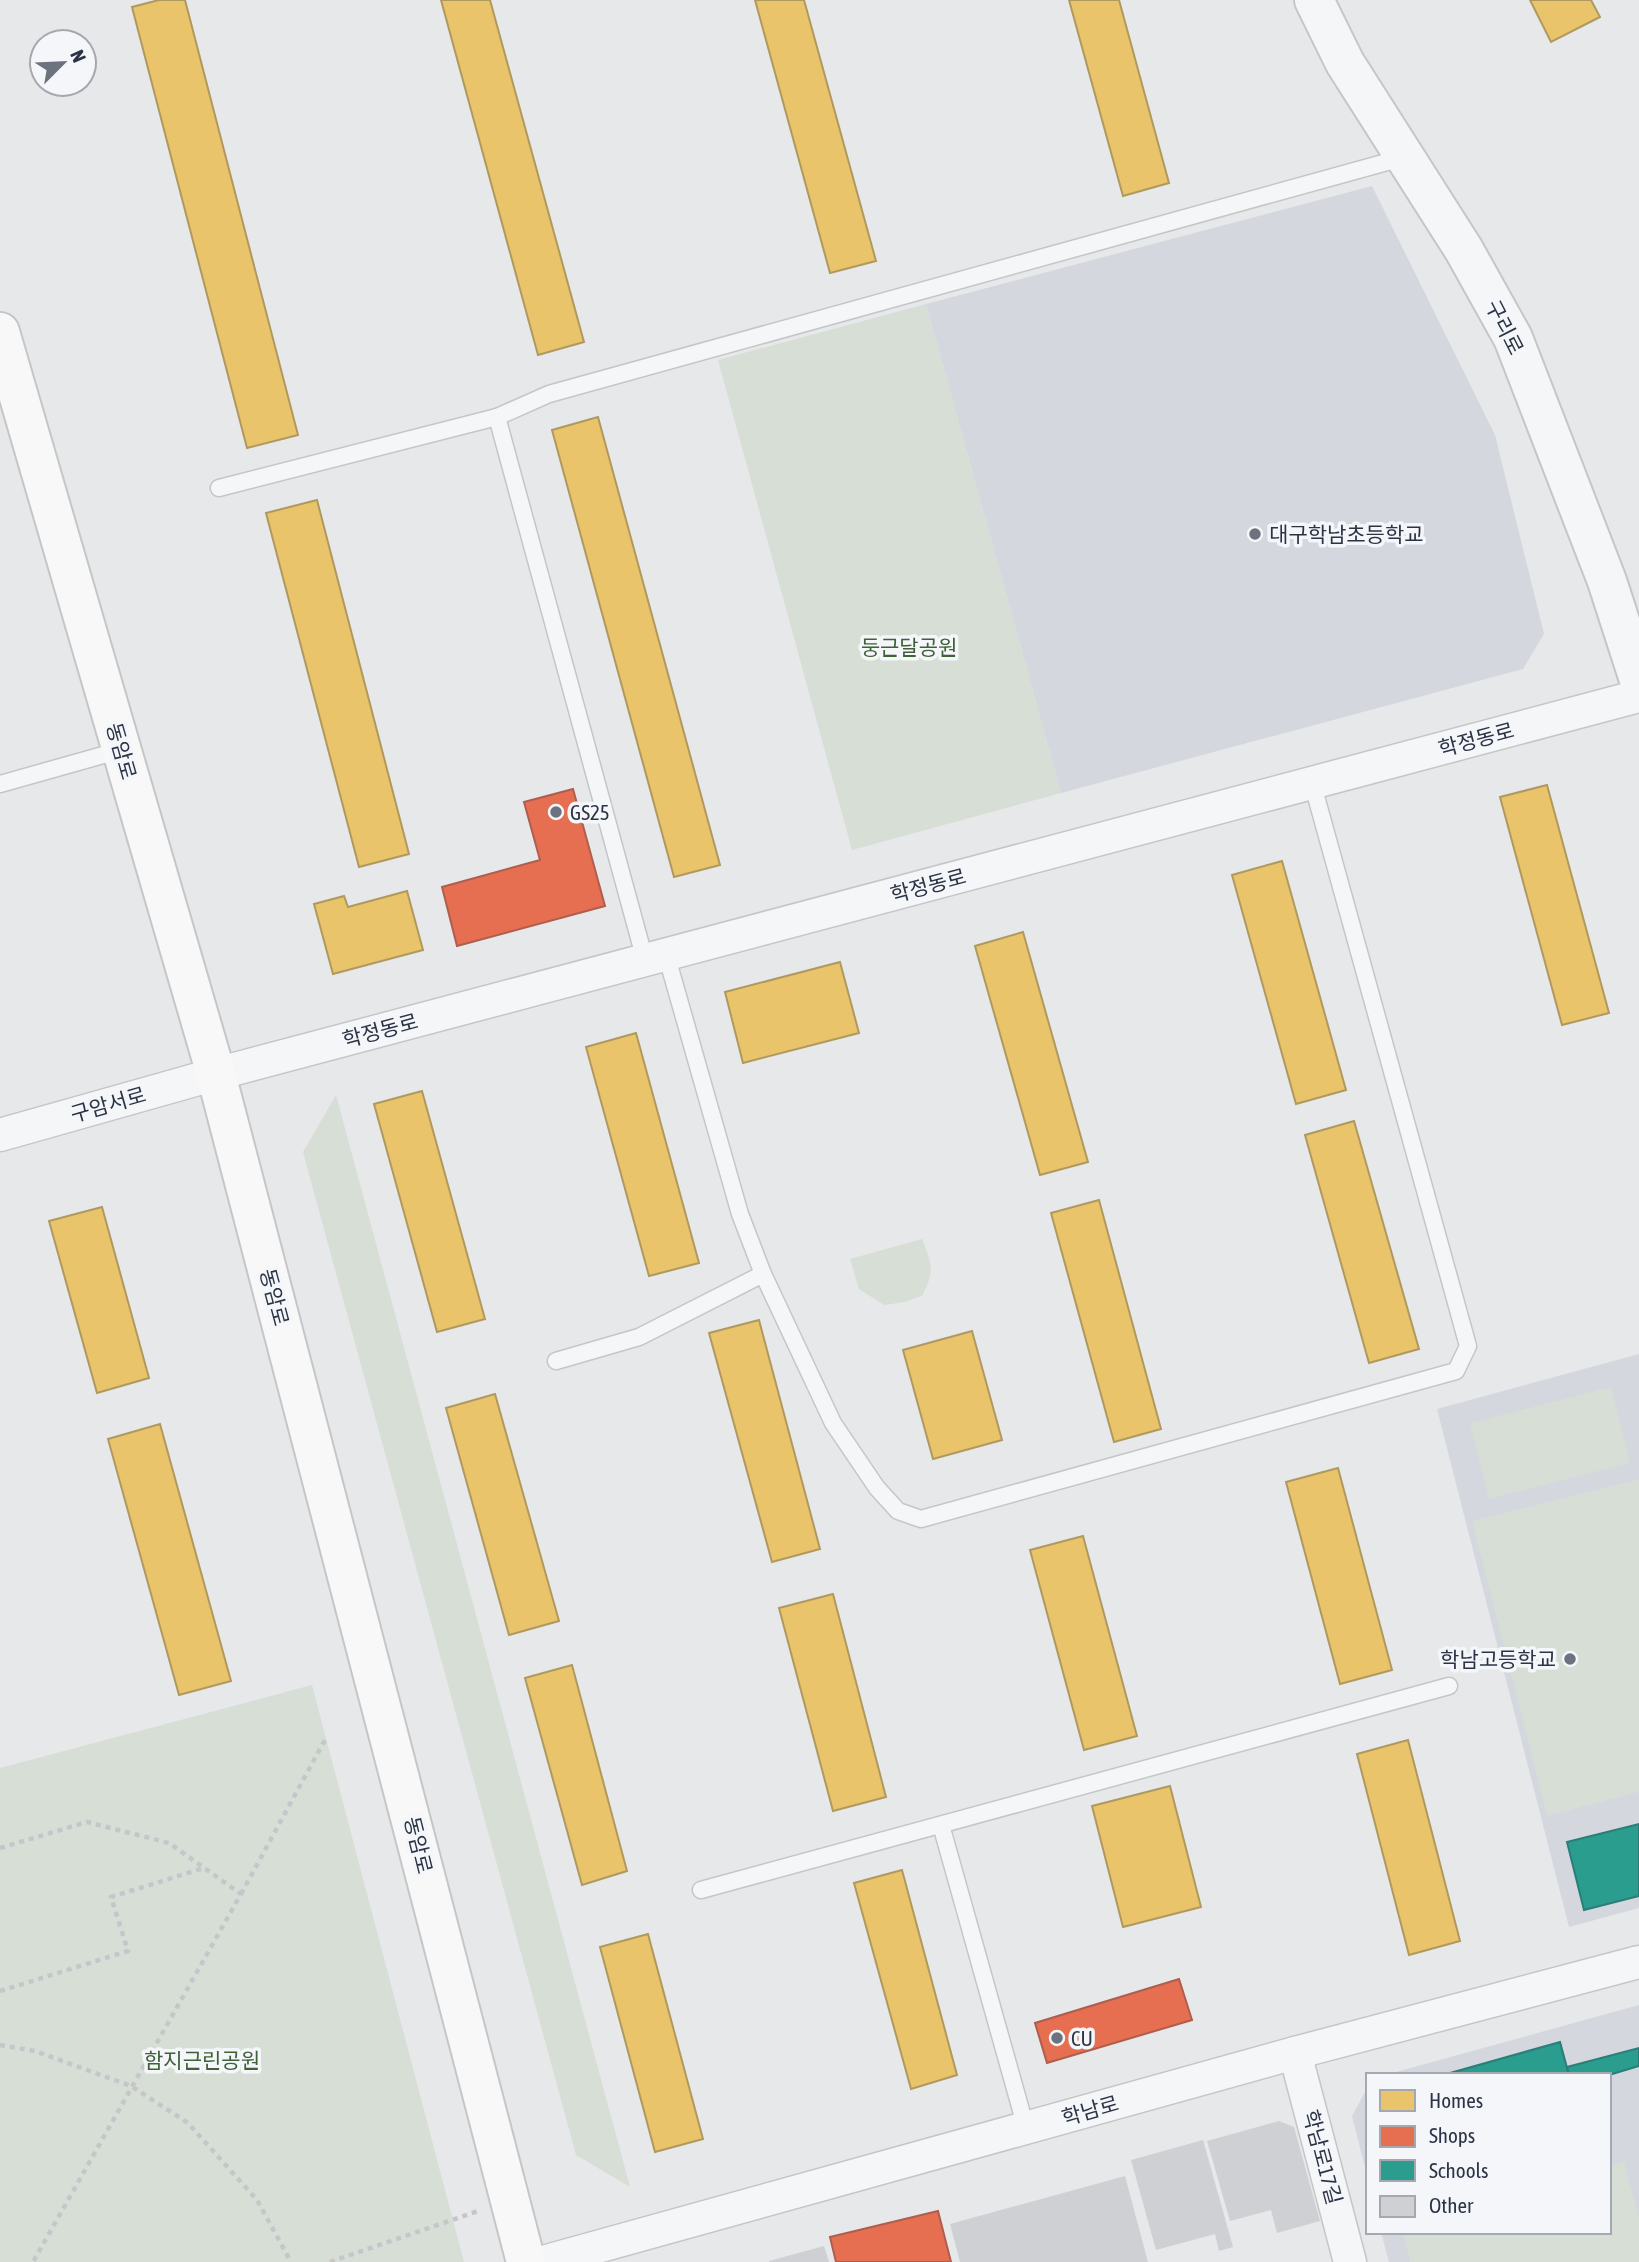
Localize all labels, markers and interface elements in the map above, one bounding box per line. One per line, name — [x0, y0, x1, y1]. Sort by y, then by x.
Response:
north arrow — [28, 28, 98, 98]
text: N — [66, 46, 91, 66]
street label: 구리로 — [1481, 296, 1529, 358]
place label: 대구학남초등학교 — [1269, 522, 1424, 546]
marker: 대구학남초등학교 — [1247, 526, 1263, 542]
park label: 둥근달공원 — [861, 635, 957, 659]
street label: 학정동로 — [1436, 717, 1516, 761]
street label: 동암로 — [102, 720, 142, 782]
place label: GS25 — [570, 800, 610, 824]
marker: GS25 — [548, 804, 564, 820]
street label: 학정동로 — [888, 863, 968, 907]
street label: 학정동로 — [340, 1008, 420, 1052]
street label: 구암서로 — [68, 1082, 148, 1126]
street label: 동암로 — [256, 1266, 294, 1328]
place label: 학남고등학교 — [1440, 1647, 1556, 1671]
marker: 학남고등학교 — [1562, 1651, 1578, 1667]
street label: 동암로 — [400, 1814, 438, 1876]
place label: CU — [1071, 2026, 1093, 2050]
marker: CU — [1049, 2030, 1065, 2046]
park label: 함지근린공원 — [144, 2048, 260, 2072]
legend — [1366, 2073, 1611, 2234]
text: Homes — [1429, 2088, 1483, 2112]
street label: 학남로 — [1059, 2090, 1121, 2130]
street label: 학남로17길 — [1299, 2107, 1347, 2207]
text: Shops — [1429, 2123, 1475, 2147]
text: Schools — [1429, 2158, 1489, 2182]
text: Other — [1429, 2193, 1474, 2217]

